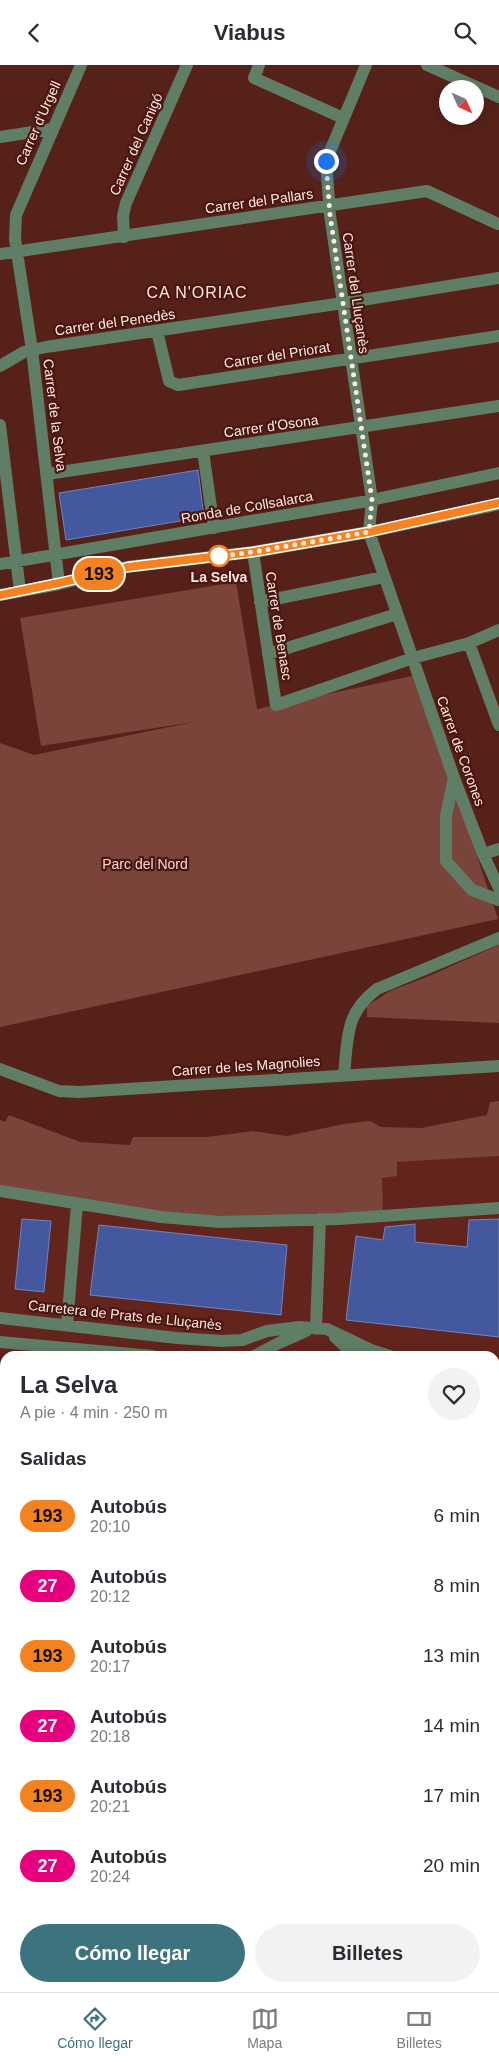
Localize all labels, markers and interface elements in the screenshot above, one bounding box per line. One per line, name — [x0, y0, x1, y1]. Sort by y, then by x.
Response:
icon: back — [20, 19, 48, 47]
icon: search — [451, 19, 479, 47]
text: Viabus — [214, 20, 285, 45]
street label: Carrer d'Urgell — [12, 78, 64, 168]
north arrow — [439, 80, 484, 125]
map controls — [439, 80, 484, 125]
street label: Carrer del Canigó — [106, 90, 166, 198]
your location — [314, 149, 339, 174]
street label: Carrer del Pallars — [204, 185, 314, 217]
street label: Carrer del Lluçanès — [340, 231, 372, 355]
district label: CA N'ORIAC — [146, 284, 248, 301]
street label: Carrer del Penedès — [54, 306, 176, 338]
street label: Carrer del Priorat — [223, 339, 331, 371]
street label: Carrer de la Selva — [40, 358, 70, 472]
street label: Carrer d'Osona — [223, 411, 319, 441]
street label: Ronda de Collsalarca — [180, 487, 315, 527]
marker: La Selva — [208, 545, 230, 567]
line badge: 193 — [70, 558, 128, 590]
text: 193 — [84, 564, 114, 584]
place label: La Selva — [191, 569, 248, 585]
street label: Carrer de Benasc — [263, 571, 295, 681]
street label: Carrer de Corones — [434, 694, 488, 808]
park label: Parc del Nord — [102, 856, 188, 872]
street label: Carrer de les Magnolies — [171, 1053, 321, 1079]
street label: Carretera de Prats de Lluçanès — [27, 1297, 223, 1333]
button: heart — [428, 1368, 480, 1420]
text: La Selva — [20, 1371, 117, 1398]
text: A pie · 4 min · 250 m — [20, 1404, 168, 1421]
text: Salidas — [20, 1448, 87, 1469]
text: Autobús — [90, 1496, 167, 1517]
text: 6 min — [434, 1505, 480, 1526]
text: 193 — [32, 1506, 63, 1526]
text: 20:10 — [90, 1518, 130, 1535]
text: Autobús — [90, 1566, 167, 1587]
text: 8 min — [434, 1575, 480, 1596]
text: 27 — [37, 1576, 58, 1596]
text: 20:12 — [90, 1588, 130, 1605]
text: Autobús — [90, 1636, 167, 1657]
text: 13 min — [423, 1645, 480, 1666]
text: 193 — [32, 1646, 63, 1666]
text: 20:17 — [90, 1658, 130, 1675]
text: Autobús — [90, 1706, 167, 1727]
text: 14 min — [423, 1715, 480, 1736]
text: 27 — [37, 1716, 58, 1736]
text: 20:18 — [90, 1728, 130, 1745]
text: Autobús — [90, 1776, 167, 1797]
text: 17 min — [423, 1785, 480, 1806]
text: 193 — [32, 1786, 63, 1806]
text: 20:21 — [90, 1798, 130, 1815]
text: Autobús — [90, 1846, 167, 1867]
text: 20 min — [423, 1855, 480, 1876]
text: 27 — [37, 1856, 58, 1876]
text: 20:24 — [90, 1868, 130, 1885]
button: Cómo llegar — [20, 1924, 245, 1982]
button: Billetes — [255, 1924, 480, 1982]
tab: Cómo llegar — [57, 2005, 133, 2051]
tab: Mapa — [247, 2005, 282, 2051]
tab: Billetes — [397, 2005, 442, 2051]

